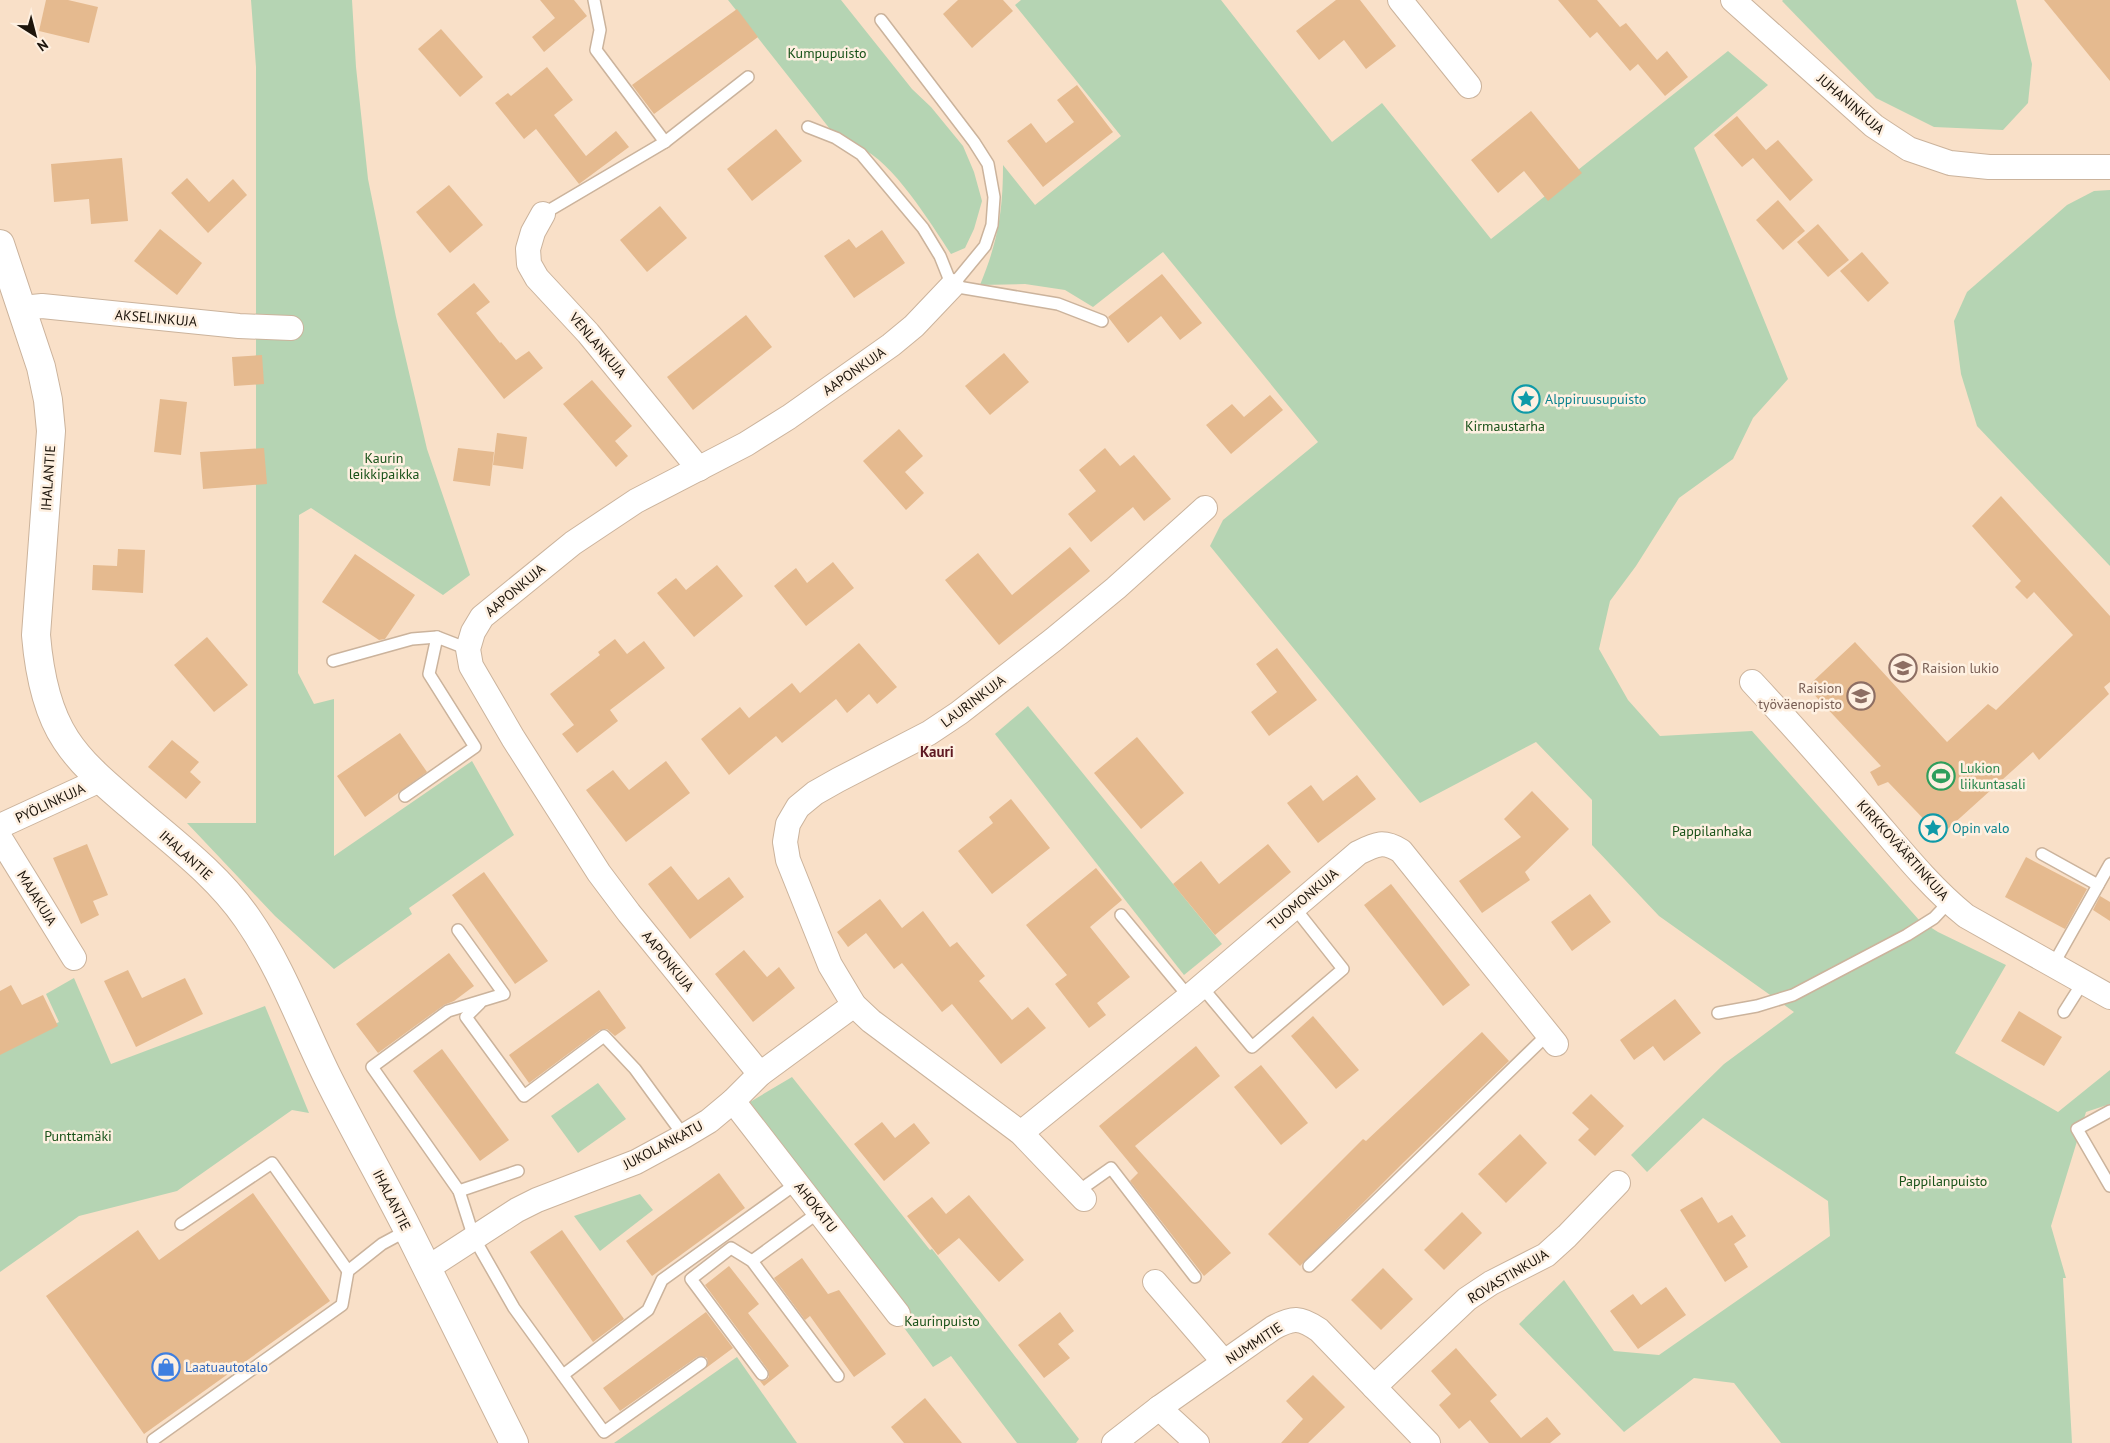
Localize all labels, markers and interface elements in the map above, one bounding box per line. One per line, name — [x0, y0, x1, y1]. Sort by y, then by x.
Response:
north arrow — [10, 10, 60, 60]
text: N — [34, 36, 52, 56]
park label: Kumpupuisto — [787, 44, 867, 62]
street label: JUHANINKUJA — [1813, 69, 1889, 139]
street label: AKSELINKUJA — [114, 305, 199, 331]
street label: VENLANKUJA — [565, 308, 631, 382]
street label: AAPONKUJA — [819, 342, 890, 399]
place icon: Alppiruusupuisto — [1511, 384, 1541, 414]
place label: Alppiruusupuisto — [1545, 390, 1646, 408]
park label: Kirmaustarha — [1465, 417, 1545, 435]
street label: IHALANTIE — [37, 444, 59, 512]
park label: Kaurin leikkipaikka — [349, 449, 419, 483]
street label: AAPONKUJA — [481, 559, 549, 620]
school or university icon: Raision lukio — [1888, 653, 1918, 683]
place label: Raision lukio — [1922, 659, 1999, 677]
street label: LAURINKUJA — [937, 670, 1010, 731]
place label: Raision työväenopisto — [1758, 679, 1842, 713]
school or university icon: Raision työväenopisto — [1846, 681, 1876, 711]
district label: Kauri — [920, 742, 954, 761]
place label: Lukion liikuntasali — [1960, 759, 2026, 793]
sports icon: Lukion liikuntasali — [1926, 761, 1956, 791]
street label: PYÖLINKUJA — [12, 779, 88, 827]
street label: KIRKKOVÄÄRTINKUJA — [1853, 796, 1953, 905]
place icon: Opin valo — [1918, 813, 1948, 843]
place label: Opin valo — [1952, 819, 2009, 837]
park label: Pappilanhaka — [1672, 822, 1752, 840]
street label: IHALANTIE — [155, 826, 217, 884]
street label: TUOMONKUJA — [1264, 864, 1343, 934]
street label: MAJAKUJA — [13, 867, 61, 930]
street label: AAPONKUJA — [638, 927, 698, 996]
street label: JUKOLANKATU — [619, 1116, 706, 1174]
park label: Punttamäki — [44, 1127, 112, 1145]
street label: IHALANTIE — [369, 1167, 415, 1233]
park label: Pappilanpuisto — [1899, 1172, 1987, 1190]
street label: AHOKATU — [791, 1178, 841, 1236]
street label: ROVASTINKUJA — [1464, 1244, 1552, 1307]
park label: Kaurinpuisto — [904, 1312, 980, 1330]
street label: NUMMITIE — [1222, 1318, 1286, 1368]
shop icon: Laatuautotalo — [151, 1352, 181, 1382]
place label: Laatuautotalo — [185, 1358, 268, 1376]

